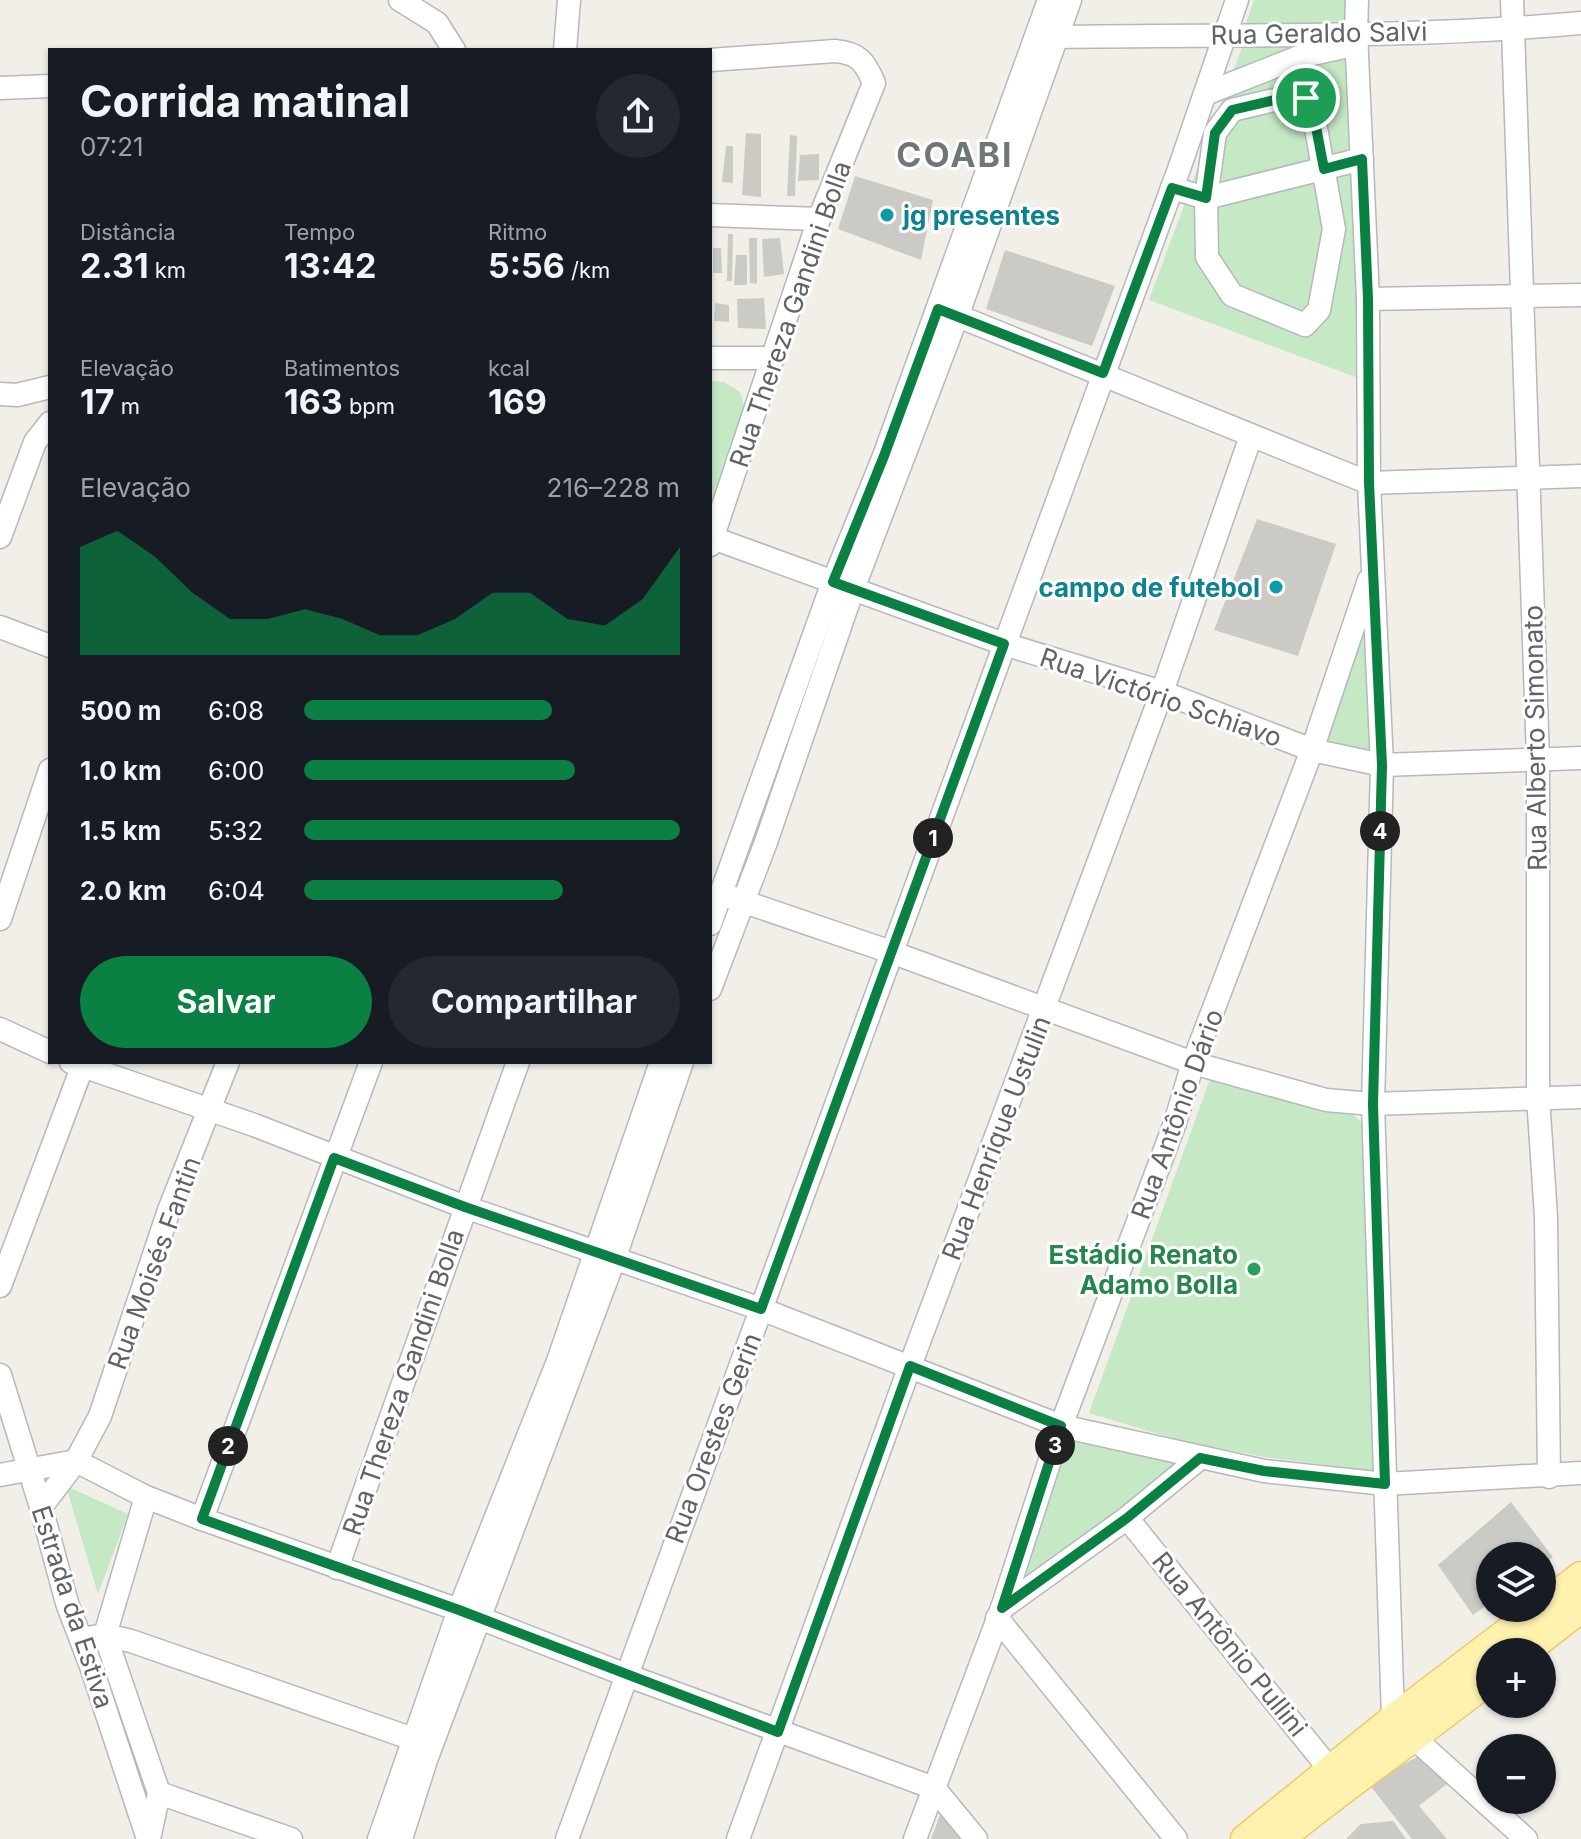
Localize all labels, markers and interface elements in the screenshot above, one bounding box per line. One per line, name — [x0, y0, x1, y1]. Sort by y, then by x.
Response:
street label: Rua Geraldo Salvi — [1210, 16, 1428, 50]
pin — [1272, 64, 1340, 132]
text: Corrida matinal — [80, 74, 410, 128]
button: share — [596, 74, 680, 158]
icon: arrive — [1284, 76, 1328, 120]
text: 07:21 — [80, 131, 144, 162]
district label: COABI — [896, 134, 1014, 175]
street label: Rua Thereza Gandini Bolla — [723, 157, 857, 471]
place label: jg presentes — [902, 200, 1060, 231]
marker: jg presentes — [878, 206, 896, 224]
text: Distância — [80, 219, 176, 245]
text: Tempo — [284, 219, 355, 245]
text: Ritmo — [488, 219, 547, 245]
text: 2.31 — [80, 245, 149, 286]
text: 13:42 — [284, 245, 376, 286]
text: 5:56 — [488, 245, 565, 286]
text: km — [149, 257, 186, 283]
text: /km — [565, 257, 610, 283]
text: Elevação — [80, 355, 174, 381]
text: Batimentos — [284, 355, 400, 381]
text: kcal — [488, 355, 530, 381]
text: 17 — [80, 381, 114, 422]
text: 163 — [284, 381, 343, 422]
text: 169 — [488, 381, 547, 422]
text: m — [114, 393, 140, 419]
text: bpm — [343, 393, 395, 419]
text: Elevação — [80, 472, 191, 503]
text: 216–228 m — [547, 472, 680, 503]
place label: campo de futebol — [1038, 572, 1260, 603]
marker: campo de futebol — [1267, 578, 1285, 596]
street label: Rua Alberto Simonato — [1517, 605, 1553, 871]
street label: Rua Victório Schiavo — [1036, 641, 1286, 753]
text: 500 m — [80, 695, 162, 726]
text: 6:08 — [208, 695, 264, 726]
text: 1.0 km — [80, 755, 162, 786]
text: 6:00 — [208, 755, 264, 786]
pin: 4 — [1360, 811, 1400, 851]
text: 1.5 km — [80, 815, 161, 846]
text: 5:32 — [208, 815, 263, 846]
pin: 1 — [913, 818, 953, 858]
text: 4 — [1373, 818, 1387, 844]
text: 1 — [928, 825, 938, 851]
text: 2.0 km — [80, 875, 167, 906]
text: 6:04 — [208, 875, 265, 906]
button: Salvar — [80, 956, 372, 1048]
button: Compartilhar — [388, 956, 680, 1048]
street label: Rua Antônio Dário — [1125, 1005, 1229, 1223]
street label: Rua Henrique Ustulin — [935, 1012, 1057, 1264]
street label: Rua Moisés Fantin — [101, 1152, 207, 1374]
street label: Rua Thereza Gandini Bolla — [336, 1225, 470, 1539]
place label: Estádio Renato Adamo Bolla — [1049, 1239, 1238, 1300]
marker: Estádio Renato Adamo Bolla — [1245, 1260, 1263, 1278]
street label: Rua Orestes Gerin — [659, 1328, 767, 1548]
pin: 3 — [1035, 1425, 1075, 1465]
pin: 2 — [208, 1426, 248, 1466]
text: 3 — [1048, 1432, 1062, 1458]
text: 2 — [221, 1433, 235, 1459]
street label: Estrada da Estiva — [26, 1502, 120, 1712]
map controls — [1476, 1542, 1556, 1814]
button: layers — [1476, 1542, 1556, 1622]
street label: Rua Antônio Pullini — [1146, 1546, 1314, 1742]
button: + — [1476, 1638, 1556, 1718]
button: − — [1476, 1734, 1556, 1814]

